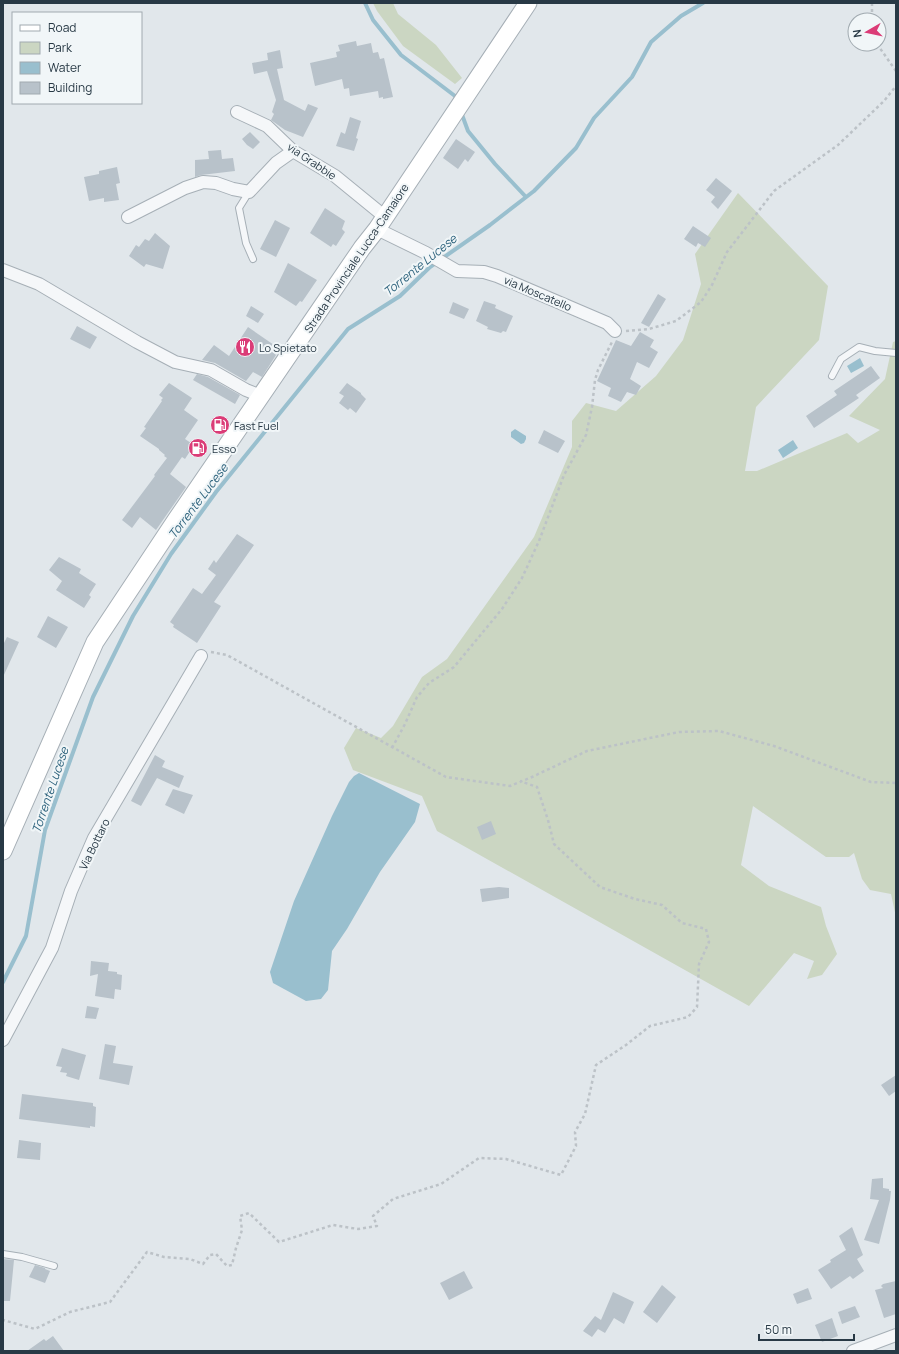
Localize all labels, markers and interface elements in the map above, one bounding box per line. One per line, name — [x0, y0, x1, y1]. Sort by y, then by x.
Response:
legend — [12, 12, 142, 104]
north arrow — [847, 12, 887, 52]
text: Road — [48, 19, 76, 36]
text: N — [849, 28, 865, 39]
text: Park — [48, 39, 73, 56]
text: Water — [48, 59, 82, 76]
text: Building — [48, 79, 92, 96]
street label: via Grabbie — [285, 139, 340, 183]
street label: Strada Provinciale Lucca-Camaiore — [300, 180, 412, 335]
water label: Torrente Lucese — [380, 230, 461, 300]
street label: via Moscatello — [502, 272, 575, 314]
restaurant icon: Lo Spietato — [234, 336, 256, 358]
place label: Lo Spietato — [259, 340, 317, 355]
fuel station icon: Fast Fuel — [209, 414, 231, 436]
place label: Fast Fuel — [234, 418, 279, 433]
fuel station icon: Esso — [187, 437, 209, 459]
place label: Esso — [212, 441, 237, 456]
water label: Torrente Lucese — [164, 459, 232, 542]
water label: Torrente Lucese — [27, 744, 73, 835]
street label: Via Bottaro — [75, 815, 113, 872]
scale bar — [759, 1316, 854, 1342]
text: 50 m — [765, 1321, 792, 1338]

